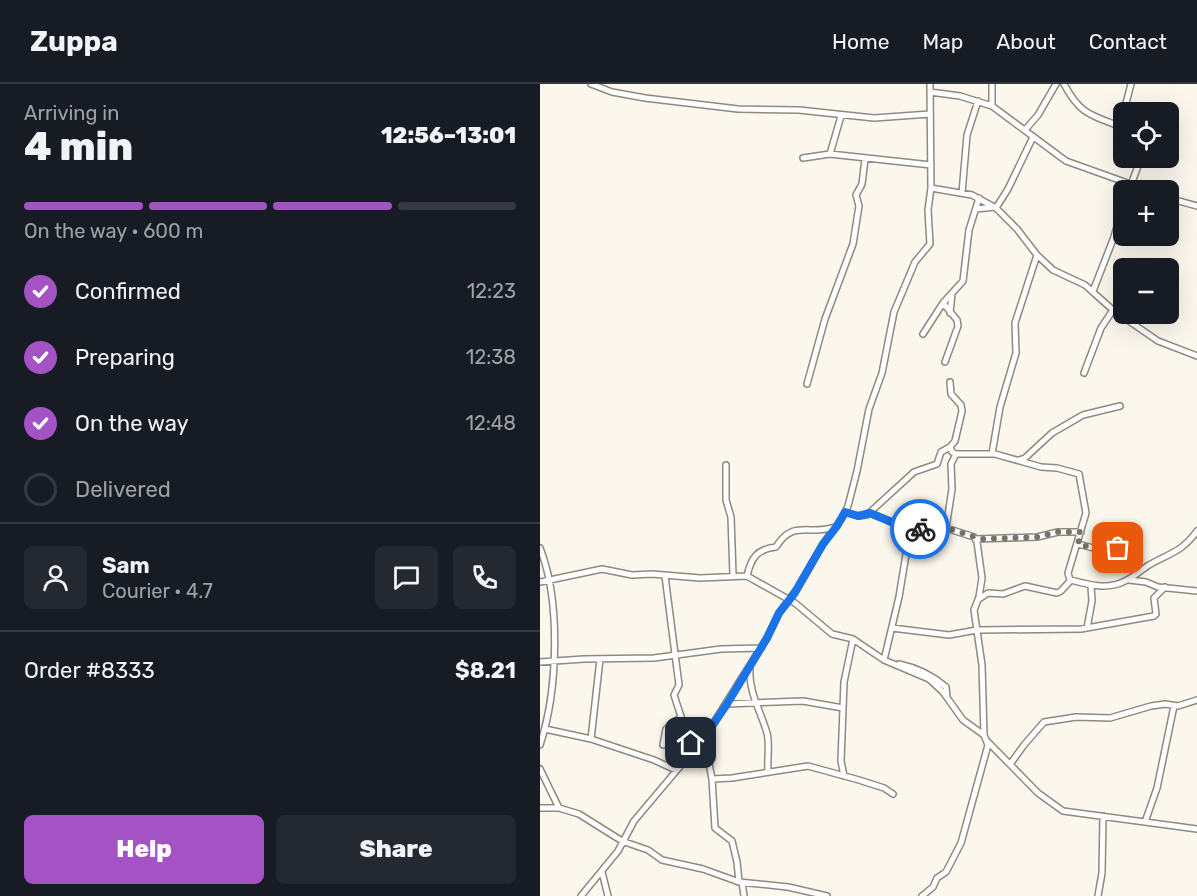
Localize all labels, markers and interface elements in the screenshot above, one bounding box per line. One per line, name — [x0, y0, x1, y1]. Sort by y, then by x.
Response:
text: Zuppa — [30, 25, 118, 58]
text: Home — [832, 29, 889, 54]
text: Map — [922, 29, 963, 54]
text: About — [996, 29, 1056, 54]
text: Contact — [1089, 29, 1167, 54]
text: Arriving in — [24, 101, 119, 125]
map controls — [1113, 102, 1179, 324]
button: locate — [1113, 102, 1179, 168]
text: 12:56–13:01 — [381, 122, 516, 149]
text: 4 min — [24, 124, 133, 170]
button: + — [1113, 180, 1179, 246]
text: On the way · 600 m — [24, 219, 203, 243]
button: − — [1113, 258, 1179, 324]
icon: check — [24, 275, 57, 308]
text: Confirmed — [75, 278, 181, 305]
text: 12:23 — [467, 279, 516, 303]
icon: check — [24, 341, 57, 374]
text: Preparing — [75, 344, 175, 371]
text: 12:38 — [466, 345, 516, 369]
icon: check — [24, 407, 57, 440]
text: On the way — [75, 410, 189, 437]
text: 12:48 — [465, 411, 516, 435]
text: Delivered — [75, 476, 171, 503]
courier — [890, 499, 950, 559]
icon: bike — [904, 513, 937, 546]
pin — [1092, 522, 1143, 573]
icon: bag — [1101, 531, 1134, 564]
button: person — [24, 546, 87, 609]
button: chat — [375, 546, 438, 609]
button: phone — [453, 546, 516, 609]
text: Sam — [102, 552, 150, 579]
text: Courier · 4.7 — [102, 579, 213, 603]
text: Order #8333 — [24, 657, 155, 684]
text: $8.21 — [455, 657, 516, 684]
pin — [665, 717, 716, 768]
icon: home — [674, 726, 707, 759]
button: Help — [24, 815, 264, 884]
button: Share — [276, 815, 516, 884]

